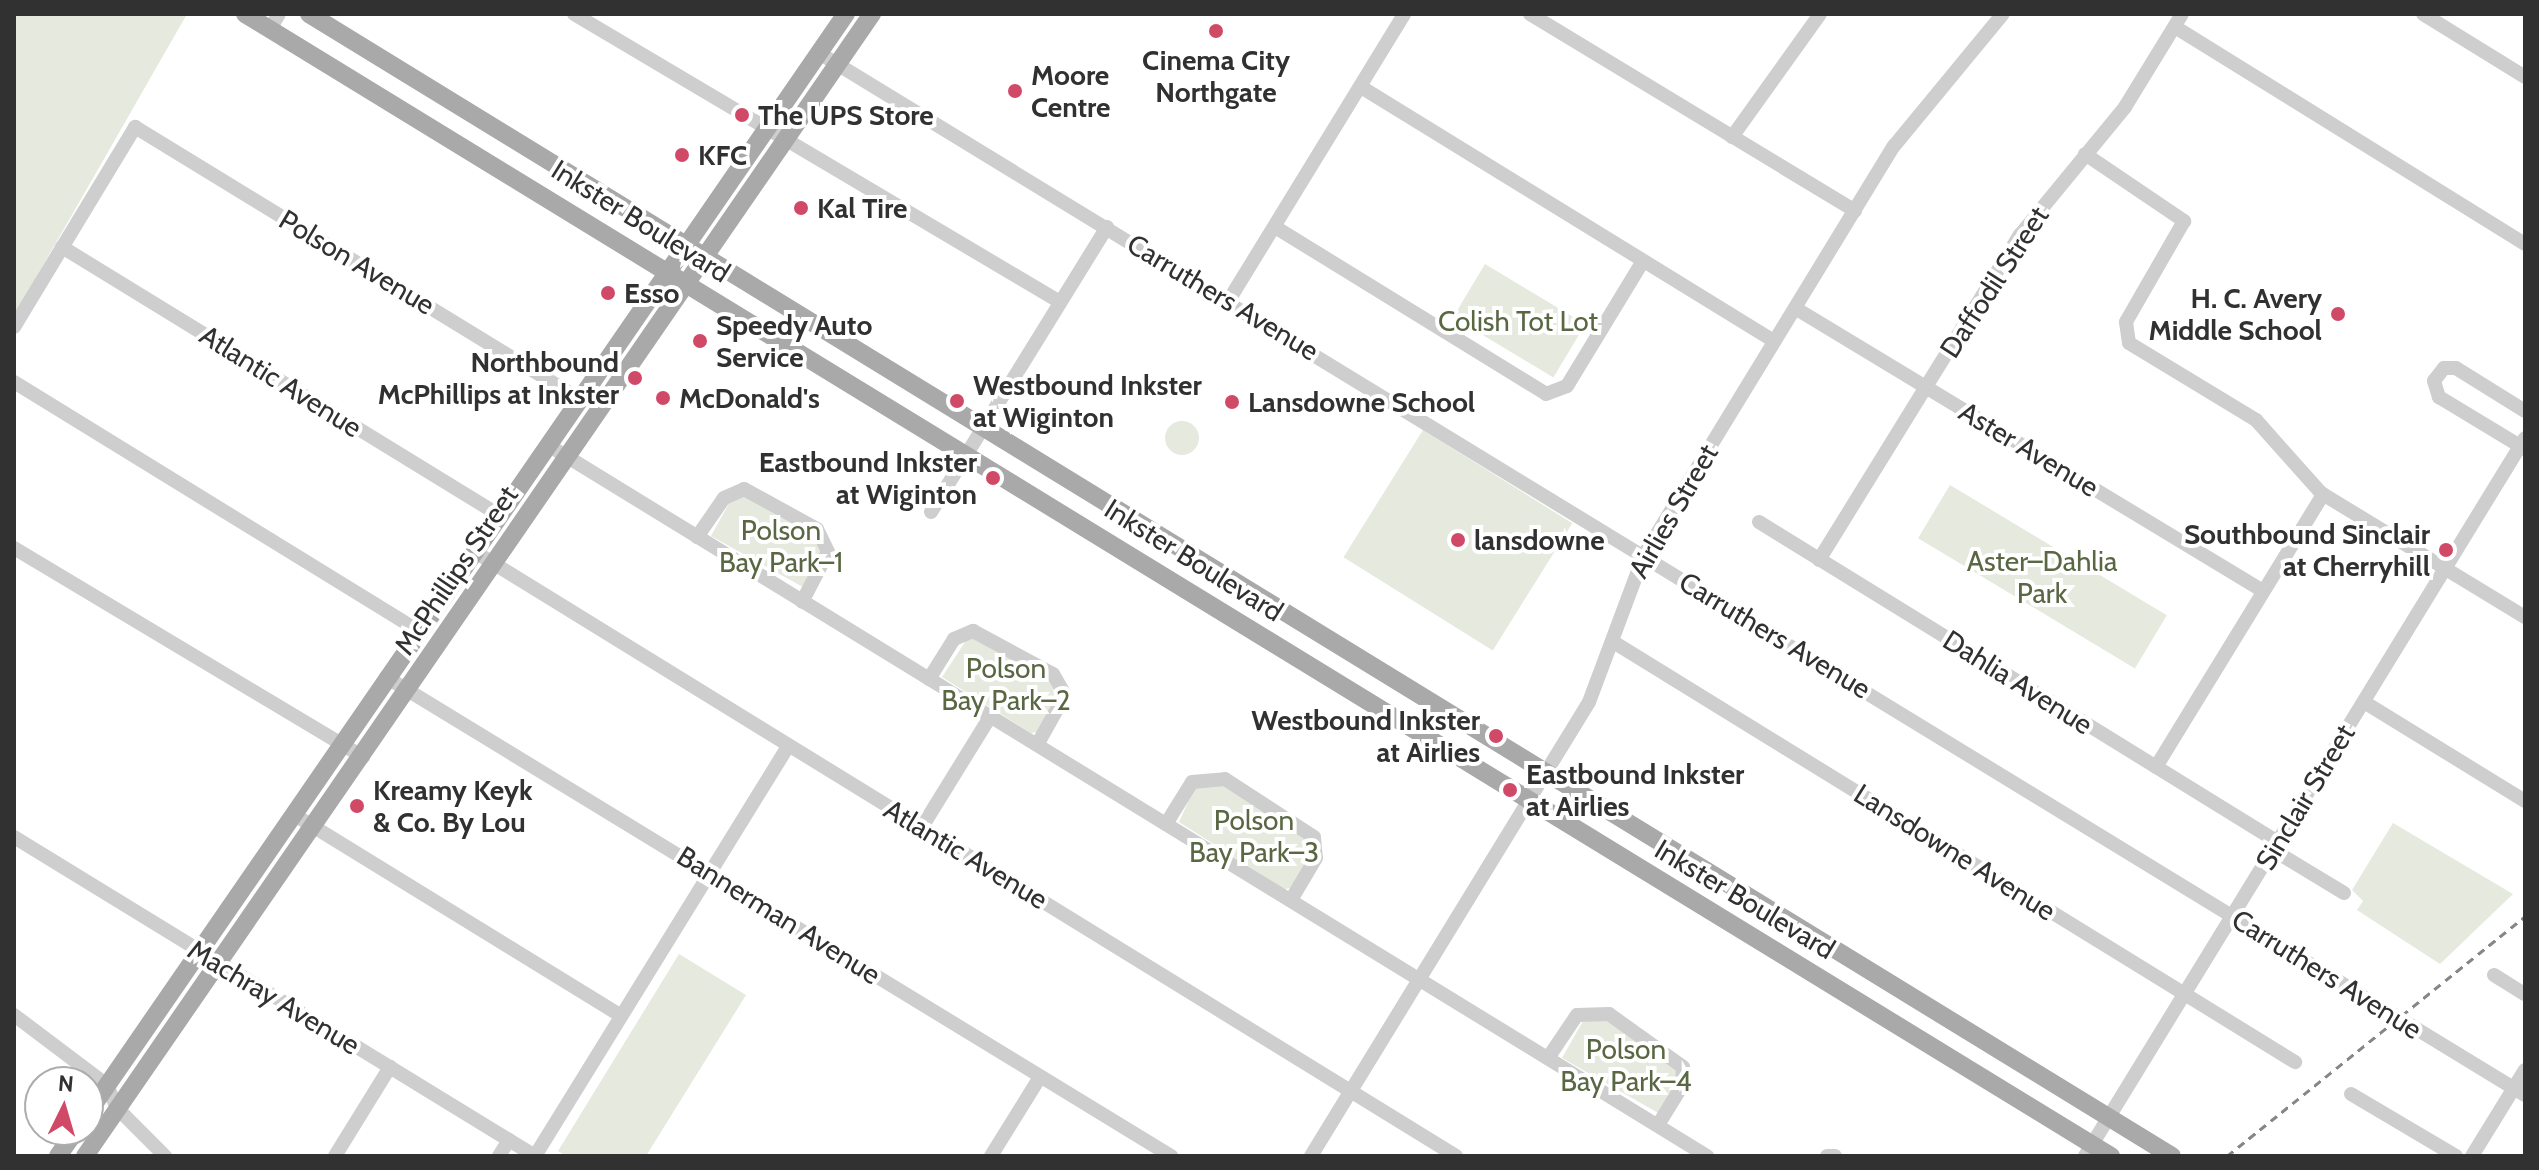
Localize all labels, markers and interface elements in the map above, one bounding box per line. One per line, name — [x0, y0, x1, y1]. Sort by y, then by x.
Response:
marker: Cinema City Northgate — [1207, 22, 1225, 40]
place label: Cinema City Northgate — [1142, 43, 1290, 109]
place label: Moore Centre — [1031, 58, 1111, 124]
marker: Moore Centre — [1006, 82, 1024, 100]
place label: The UPS Store — [758, 98, 934, 132]
marker: The UPS Store — [733, 106, 751, 124]
place label: KFC — [698, 138, 747, 172]
marker: KFC — [673, 146, 691, 164]
street label: Inkster Boulevard — [546, 153, 736, 289]
place label: Kal Tire — [817, 191, 907, 225]
marker: Kal Tire — [792, 199, 810, 217]
street label: Daffodil Street — [1933, 200, 2055, 364]
street label: Polson Avenue — [273, 202, 441, 322]
street label: Carruthers Avenue — [1121, 227, 1325, 367]
place label: Esso — [624, 276, 680, 310]
place label: H. C. Avery Middle School — [2149, 281, 2322, 347]
marker: Esso — [599, 284, 617, 302]
park label: Colish Tot Lot — [1438, 304, 1598, 338]
marker: H. C. Avery Middle School — [2329, 305, 2347, 323]
place label: Speedy Auto Service — [716, 308, 872, 374]
street label: Atlantic Avenue — [194, 318, 368, 444]
marker: Speedy Auto Service — [691, 332, 709, 350]
place label: Northbound McPhillips at Inkster — [378, 345, 619, 411]
place label: Westbound Inkster at Wiginton — [973, 368, 1202, 434]
marker: Northbound McPhillips at Inkster — [626, 369, 644, 387]
place label: McDonald's — [679, 381, 820, 415]
place label: Lansdowne School — [1248, 385, 1475, 419]
marker: McDonald's — [654, 389, 672, 407]
marker: Westbound Inkster at Wiginton — [948, 392, 966, 410]
marker: Lansdowne School — [1223, 393, 1241, 411]
street label: Aster Avenue — [1953, 394, 2105, 504]
street label: Airlies Street — [1621, 438, 1725, 584]
place label: Eastbound Inkster at Wiginton — [759, 445, 977, 511]
marker: Eastbound Inkster at Wiginton — [984, 469, 1002, 487]
street label: McPhillips Street — [387, 479, 525, 661]
street label: Inkster Boulevard — [1099, 492, 1289, 628]
park label: Polson Bay Park–1 — [719, 513, 843, 579]
place label: Southbound Sinclair at Cherryhill — [2184, 517, 2430, 583]
place label: lansdowne — [1474, 523, 1605, 557]
marker: lansdowne — [1449, 531, 1467, 549]
marker: Southbound Sinclair at Cherryhill — [2437, 541, 2455, 559]
park label: Aster–Dahlia Park — [1967, 544, 2117, 610]
street label: Carruthers Avenue — [1673, 565, 1877, 705]
street label: Dahlia Avenue — [1937, 623, 2099, 741]
park label: Polson Bay Park–2 — [941, 651, 1071, 717]
place label: Westbound Inkster at Airlies — [1251, 703, 1480, 769]
street label: Sinclair Street — [2248, 718, 2362, 876]
marker: Westbound Inkster at Airlies — [1487, 727, 1505, 745]
place label: Eastbound Inkster at Airlies — [1526, 757, 1744, 823]
place label: Kreamy Keyk & Co. By Lou — [373, 773, 533, 839]
street label: Lansdowne Avenue — [1848, 777, 2062, 927]
marker: Eastbound Inkster at Airlies — [1501, 781, 1519, 799]
street label: Atlantic Avenue — [878, 792, 1054, 916]
marker: Kreamy Keyk & Co. By Lou — [348, 797, 366, 815]
park label: Polson Bay Park–3 — [1189, 803, 1319, 869]
street label: Inkster Boulevard — [1649, 832, 1841, 966]
street label: Bannerman Avenue — [671, 839, 887, 991]
street label: Carruthers Avenue — [2226, 902, 2428, 1046]
street label: Machray Avenue — [182, 932, 366, 1062]
park label: Polson Bay Park–4 — [1560, 1032, 1692, 1098]
north arrow — [24, 1066, 104, 1146]
text: N — [57, 1069, 75, 1098]

